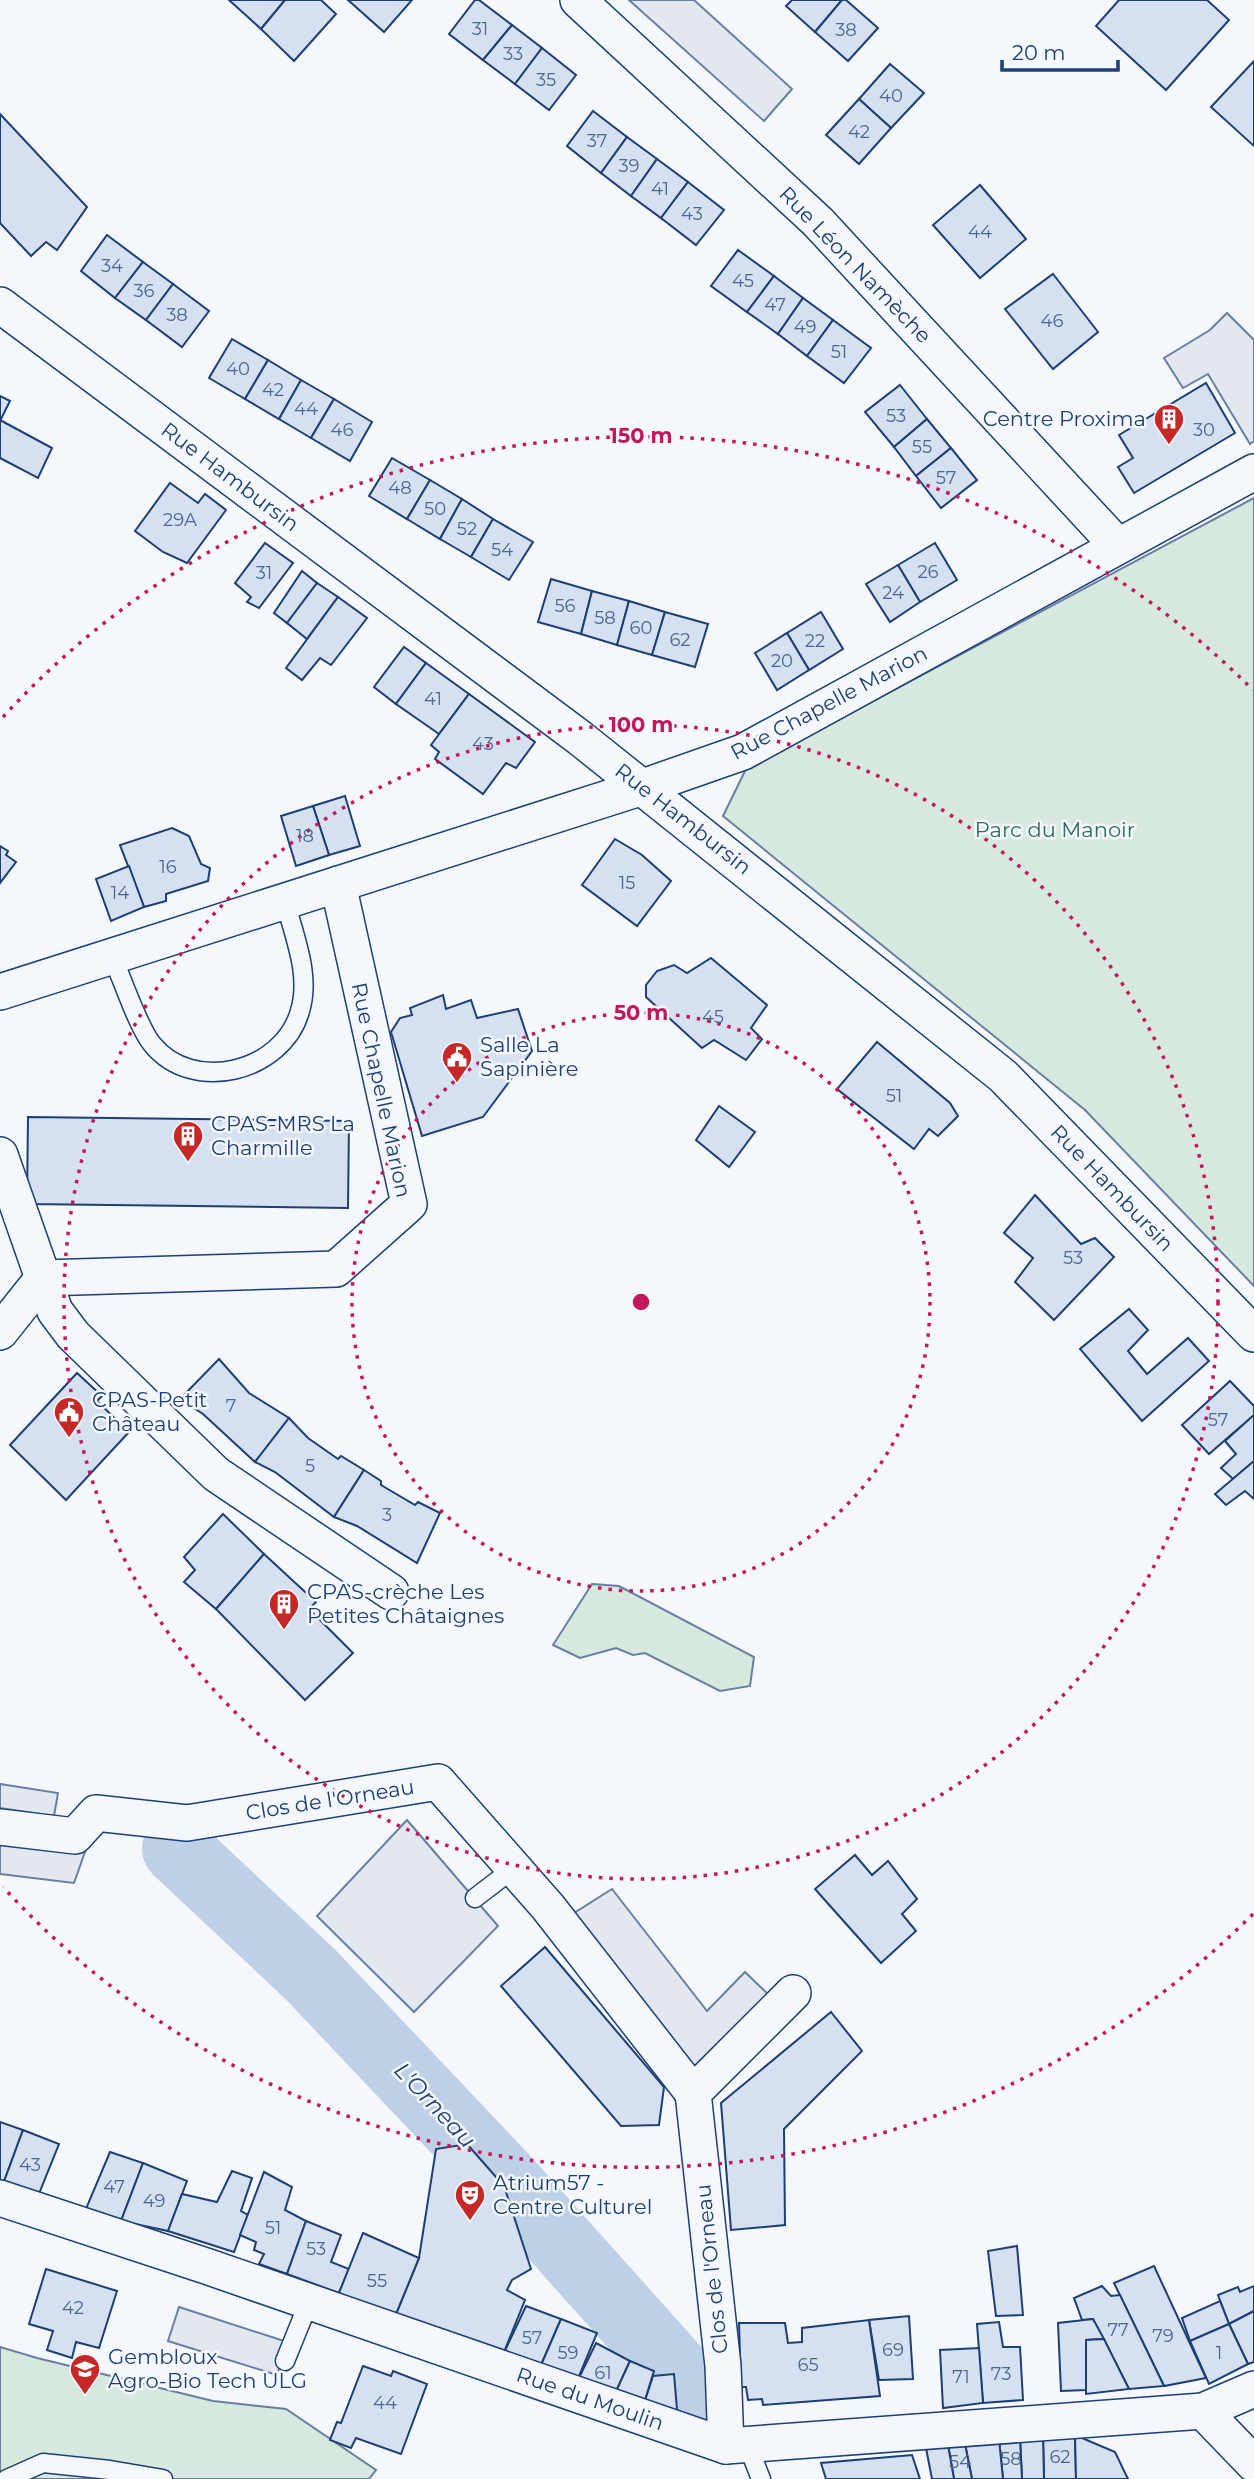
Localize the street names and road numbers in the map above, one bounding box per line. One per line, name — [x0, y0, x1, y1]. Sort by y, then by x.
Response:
street label: Rue Léon Namèche — [774, 181, 937, 348]
street label: Rue Hambursin — [156, 417, 304, 537]
street label: Rue Chapelle Marion — [726, 640, 931, 765]
street label: Rue Hambursin — [610, 758, 756, 880]
street label: Rue Chapelle Marion — [346, 980, 416, 1200]
street label: Rue Hambursin — [1046, 1119, 1179, 1256]
street label: Clos de l'Orneau — [244, 1774, 416, 1825]
street label: Clos de l'Orneau — [690, 2183, 733, 2355]
street label: Rue du Moulin — [513, 2362, 667, 2435]

